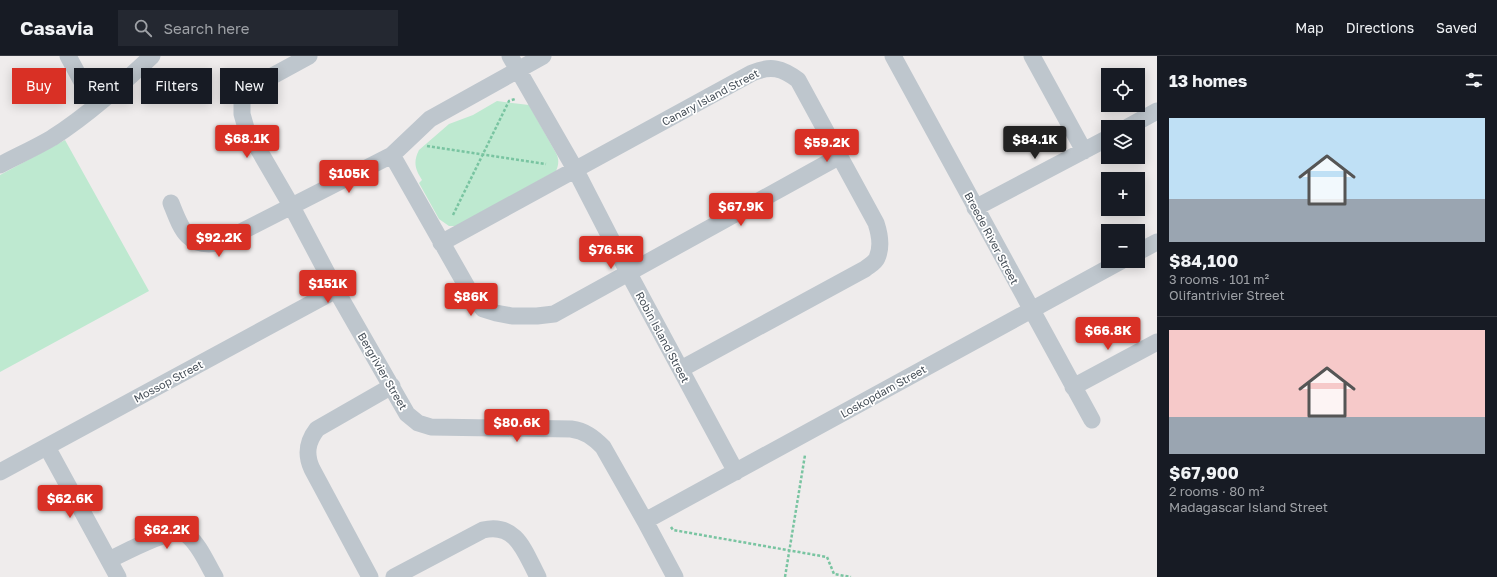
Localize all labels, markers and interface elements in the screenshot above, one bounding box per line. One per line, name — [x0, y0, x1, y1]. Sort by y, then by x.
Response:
search box — [118, 10, 398, 46]
text: Casavia — [20, 16, 94, 39]
icon: search — [132, 17, 154, 39]
text: Search here — [164, 19, 249, 37]
text: Map — [1295, 19, 1324, 36]
text: Directions — [1346, 19, 1414, 36]
text: Saved — [1436, 19, 1477, 36]
street label: Canary Island Street — [659, 66, 761, 128]
chip: Buy — [12, 68, 66, 104]
chip: Rent — [74, 68, 133, 104]
chip: Filters — [141, 68, 212, 104]
chip: New — [220, 68, 278, 104]
map controls — [1101, 68, 1145, 268]
button: locate — [1101, 68, 1145, 112]
icon: filters — [1463, 69, 1485, 91]
text: 13 homes — [1169, 70, 1247, 91]
button: layers — [1101, 120, 1145, 164]
pin: $68.1K — [214, 125, 280, 159]
pin: $84.1K — [1002, 126, 1068, 160]
pin: $59.2K — [794, 129, 860, 163]
text: $68.1K — [224, 130, 270, 146]
text: $84.1K — [1012, 131, 1058, 147]
text: $59.2K — [804, 134, 850, 150]
icon: home — [1291, 144, 1363, 216]
pin: $105K — [321, 160, 377, 194]
text: $105K — [328, 165, 370, 181]
button: + — [1101, 172, 1145, 216]
street label: Breede River Street — [962, 190, 1022, 286]
pin: $67.9K — [708, 193, 774, 227]
text: $67.9K — [718, 198, 764, 214]
pin: $92.2K — [186, 224, 252, 258]
button: − — [1101, 224, 1145, 268]
text: $92.2K — [196, 229, 242, 245]
pin: $76.5K — [578, 236, 644, 270]
text: $76.5K — [588, 241, 634, 257]
text: $84,100 — [1169, 250, 1238, 271]
pin: $151K — [300, 270, 356, 304]
text: 3 rooms · 101 m² — [1169, 271, 1269, 287]
text: $151K — [308, 275, 348, 291]
pin: $86K — [447, 283, 495, 317]
text: Olifantrivier Street — [1169, 287, 1285, 303]
text: $86K — [454, 288, 488, 304]
street label: Robin Island Street — [634, 289, 692, 385]
pin: $66.8K — [1075, 317, 1141, 351]
text: $66.8K — [1084, 322, 1132, 338]
street label: Bergrivier Street — [356, 330, 410, 412]
icon: home — [1291, 356, 1363, 428]
street label: Mossop Street — [131, 357, 205, 405]
street label: Loskopdam Street — [838, 362, 928, 420]
pin: $80.6K — [484, 409, 550, 443]
text: $80.6K — [493, 414, 541, 430]
text: $67,900 — [1169, 462, 1239, 483]
text: 2 rooms · 80 m² — [1169, 483, 1265, 499]
pin: $62.6K — [37, 485, 103, 519]
text: $62.6K — [47, 490, 93, 506]
text: Madagascar Island Street — [1169, 499, 1328, 515]
pin: $62.2K — [134, 516, 200, 550]
text: $62.2K — [144, 521, 190, 537]

